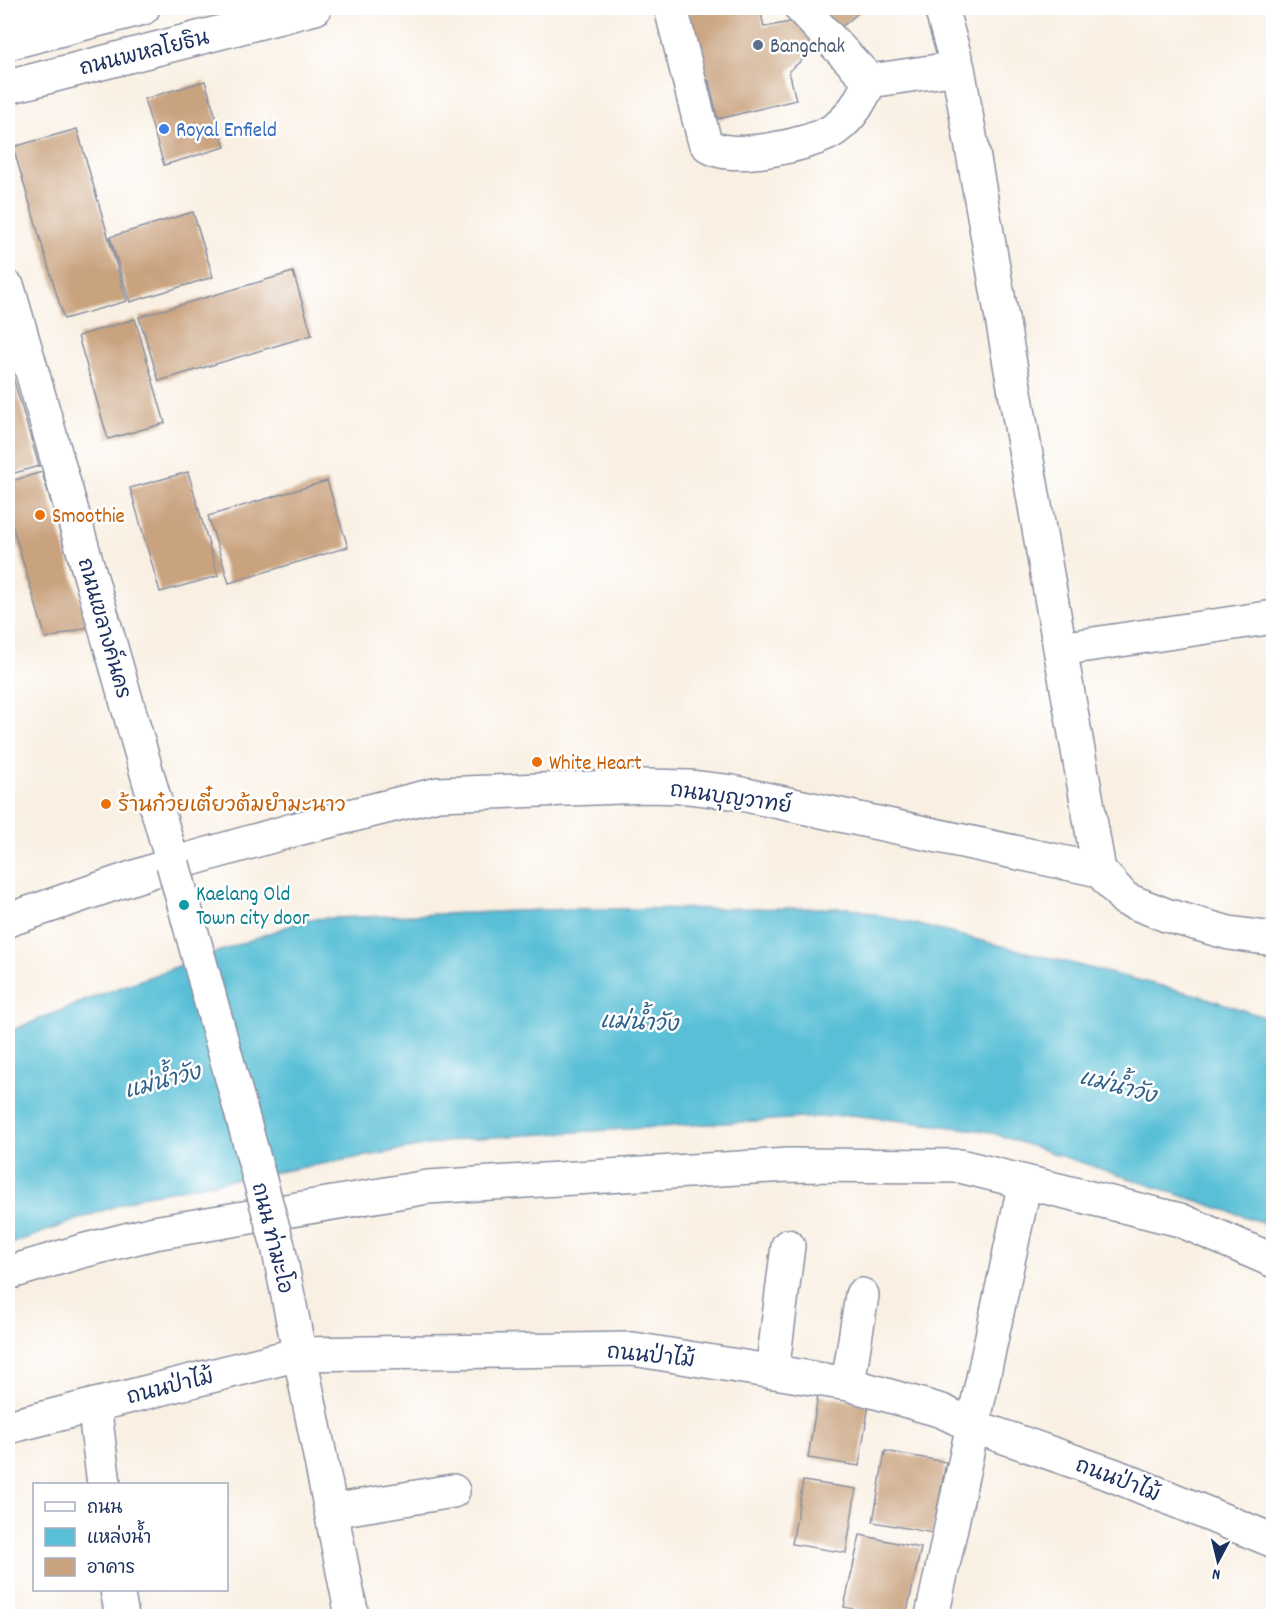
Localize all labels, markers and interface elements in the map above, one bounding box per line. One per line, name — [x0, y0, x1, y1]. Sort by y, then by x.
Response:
street label: ถนนพหลโยธิน — [77, 23, 213, 85]
place label: Bangchak — [770, 33, 845, 63]
marker: Bangchak — [751, 38, 765, 52]
place label: Royal Enfield — [176, 117, 277, 147]
marker: Royal Enfield — [157, 122, 171, 136]
place label: Smoothie — [52, 503, 125, 533]
marker: Smoothie — [33, 508, 47, 522]
street label: ถนนเขลางค์นคร — [68, 555, 137, 703]
place label: White Heart — [549, 750, 642, 780]
marker: White Heart — [530, 755, 544, 769]
street label: ถนนบุญวาทย์ — [668, 776, 794, 823]
place label: ร้านก๋วยเตี๋ยวต้มยำมะนาว — [118, 785, 346, 822]
marker: ร้านก๋วยเตี๋ยวต้มยำมะนาว — [99, 797, 113, 811]
place label: Kaelang Old Town city door — [196, 881, 310, 935]
marker: Kaelang Old Town city door — [177, 898, 191, 912]
water label: แม่น้ำวัง — [599, 999, 681, 1042]
water label: แม่น้ำวัง — [119, 1050, 207, 1108]
water label: แม่น้ำวัง — [1075, 1056, 1163, 1114]
street label: ถนน ท่ามะโอ — [242, 1180, 299, 1297]
street label: ถนนป่าไม้ — [605, 1337, 696, 1378]
street label: ถนนป่าไม้ — [124, 1363, 217, 1414]
street label: ถนนป่าไม้ — [1070, 1451, 1164, 1512]
legend — [33, 1483, 228, 1591]
text: ถนน — [87, 1497, 122, 1522]
text: แหล่งน้ำ — [87, 1520, 151, 1552]
north arrow — [1188, 1531, 1248, 1591]
text: อาคาร — [87, 1557, 135, 1582]
text: N — [1211, 1561, 1222, 1585]

